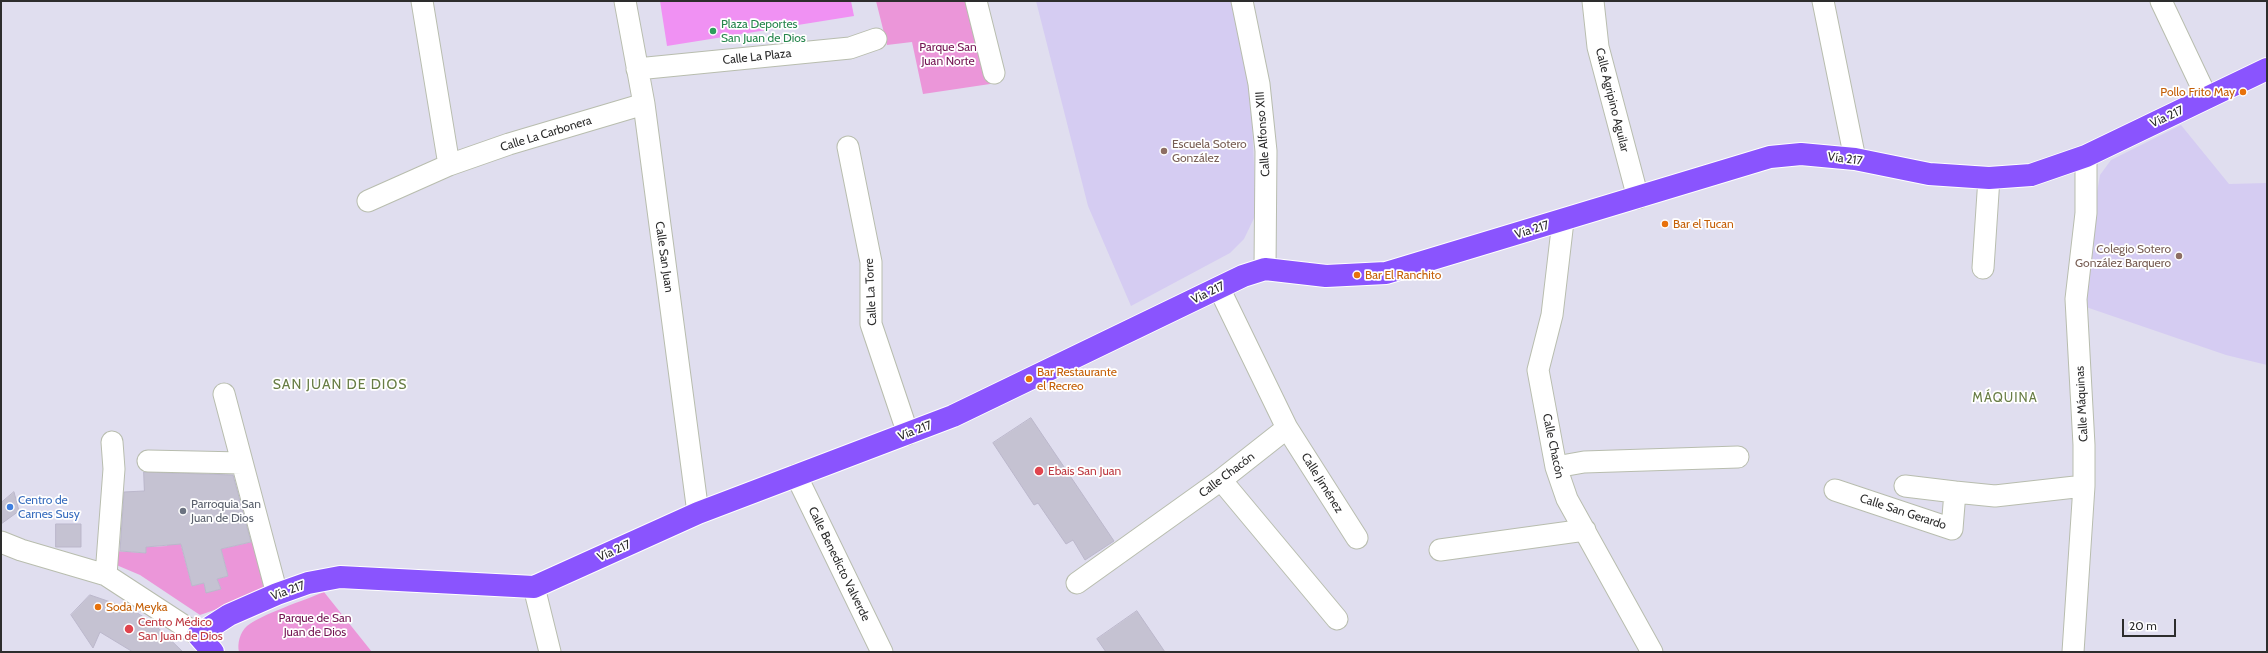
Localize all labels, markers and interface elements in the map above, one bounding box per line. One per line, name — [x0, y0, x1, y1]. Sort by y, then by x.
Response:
place label: Plaza Deportes San Juan de Dios — [721, 17, 806, 45]
marker: Plaza Deportes San Juan de Dios — [708, 26, 718, 36]
park label: Parque San Juan Norte — [919, 40, 977, 68]
street label: Calle La Plaza — [722, 46, 792, 68]
street label: Calle Agripino Aguilar — [1592, 46, 1632, 154]
place label: Pollo Frito May — [2160, 85, 2235, 99]
marker: Pollo Frito May — [2238, 87, 2248, 97]
street label: Calle Alfonso XIII — [1253, 91, 1273, 177]
street label: Vía 217 — [2148, 103, 2186, 131]
street label: Calle La Carbonera — [499, 113, 593, 155]
place label: Escuela Sotero González — [1172, 137, 1247, 165]
marker: Escuela Sotero González — [1159, 146, 1169, 156]
street label: Vía 217 — [1827, 150, 1863, 168]
place label: Bar el Tucan — [1673, 217, 1734, 231]
street label: Vía 217 — [1513, 218, 1551, 242]
marker: Bar el Tucan — [1660, 219, 1670, 229]
street label: Calle San Juan — [652, 221, 676, 293]
place label: Colegio Sotero González Barquero — [2075, 242, 2171, 270]
marker: Colegio Sotero González Barquero — [2174, 251, 2184, 261]
street label: Calle La Torre — [862, 258, 880, 326]
place label: Bar El Ranchito — [1365, 268, 1441, 282]
marker: Bar El Ranchito — [1352, 270, 1362, 280]
street label: Vía 217 — [1189, 279, 1227, 307]
place label: Bar Restaurante el Recreo — [1037, 365, 1117, 393]
street label: Calle Máquinas — [2073, 366, 2091, 442]
marker: Bar Restaurante el Recreo — [1024, 374, 1034, 384]
district label: SAN JUAN DE DIOS — [273, 377, 407, 393]
district label: MÁQUINA — [1972, 390, 2038, 406]
street label: Calle Chacón — [1539, 412, 1567, 480]
street label: Vía 217 — [896, 418, 934, 444]
street label: Calle Chacón — [1196, 449, 1258, 501]
street label: Calle Jiménez — [1298, 450, 1346, 516]
place label: Ebais San Juan — [1048, 464, 1121, 478]
marker: Ebais San Juan — [1033, 465, 1045, 477]
street label: Calle San Gerardo — [1858, 491, 1948, 533]
place label: Centro de Carnes Susy — [18, 493, 80, 521]
place label: Parroquia San Juan de Dios — [191, 497, 261, 525]
marker: Centro de Carnes Susy — [5, 502, 15, 512]
street label: Calle Benedicto Valverde — [805, 504, 873, 624]
marker: Parroquia San Juan de Dios — [178, 506, 188, 516]
street label: Vía 217 — [595, 537, 633, 565]
street label: Vía 217 — [269, 578, 307, 604]
place label: Soda Meyka — [106, 600, 168, 614]
marker: Soda Meyka — [93, 602, 103, 612]
park label: Parque de San Juan de Dios — [279, 611, 351, 639]
scale bar — [2124, 611, 2178, 637]
place label: Centro Médico San Juan de Dios — [138, 615, 223, 643]
text: 20 m — [2129, 618, 2157, 633]
marker: Centro Médico San Juan de Dios — [123, 623, 135, 635]

